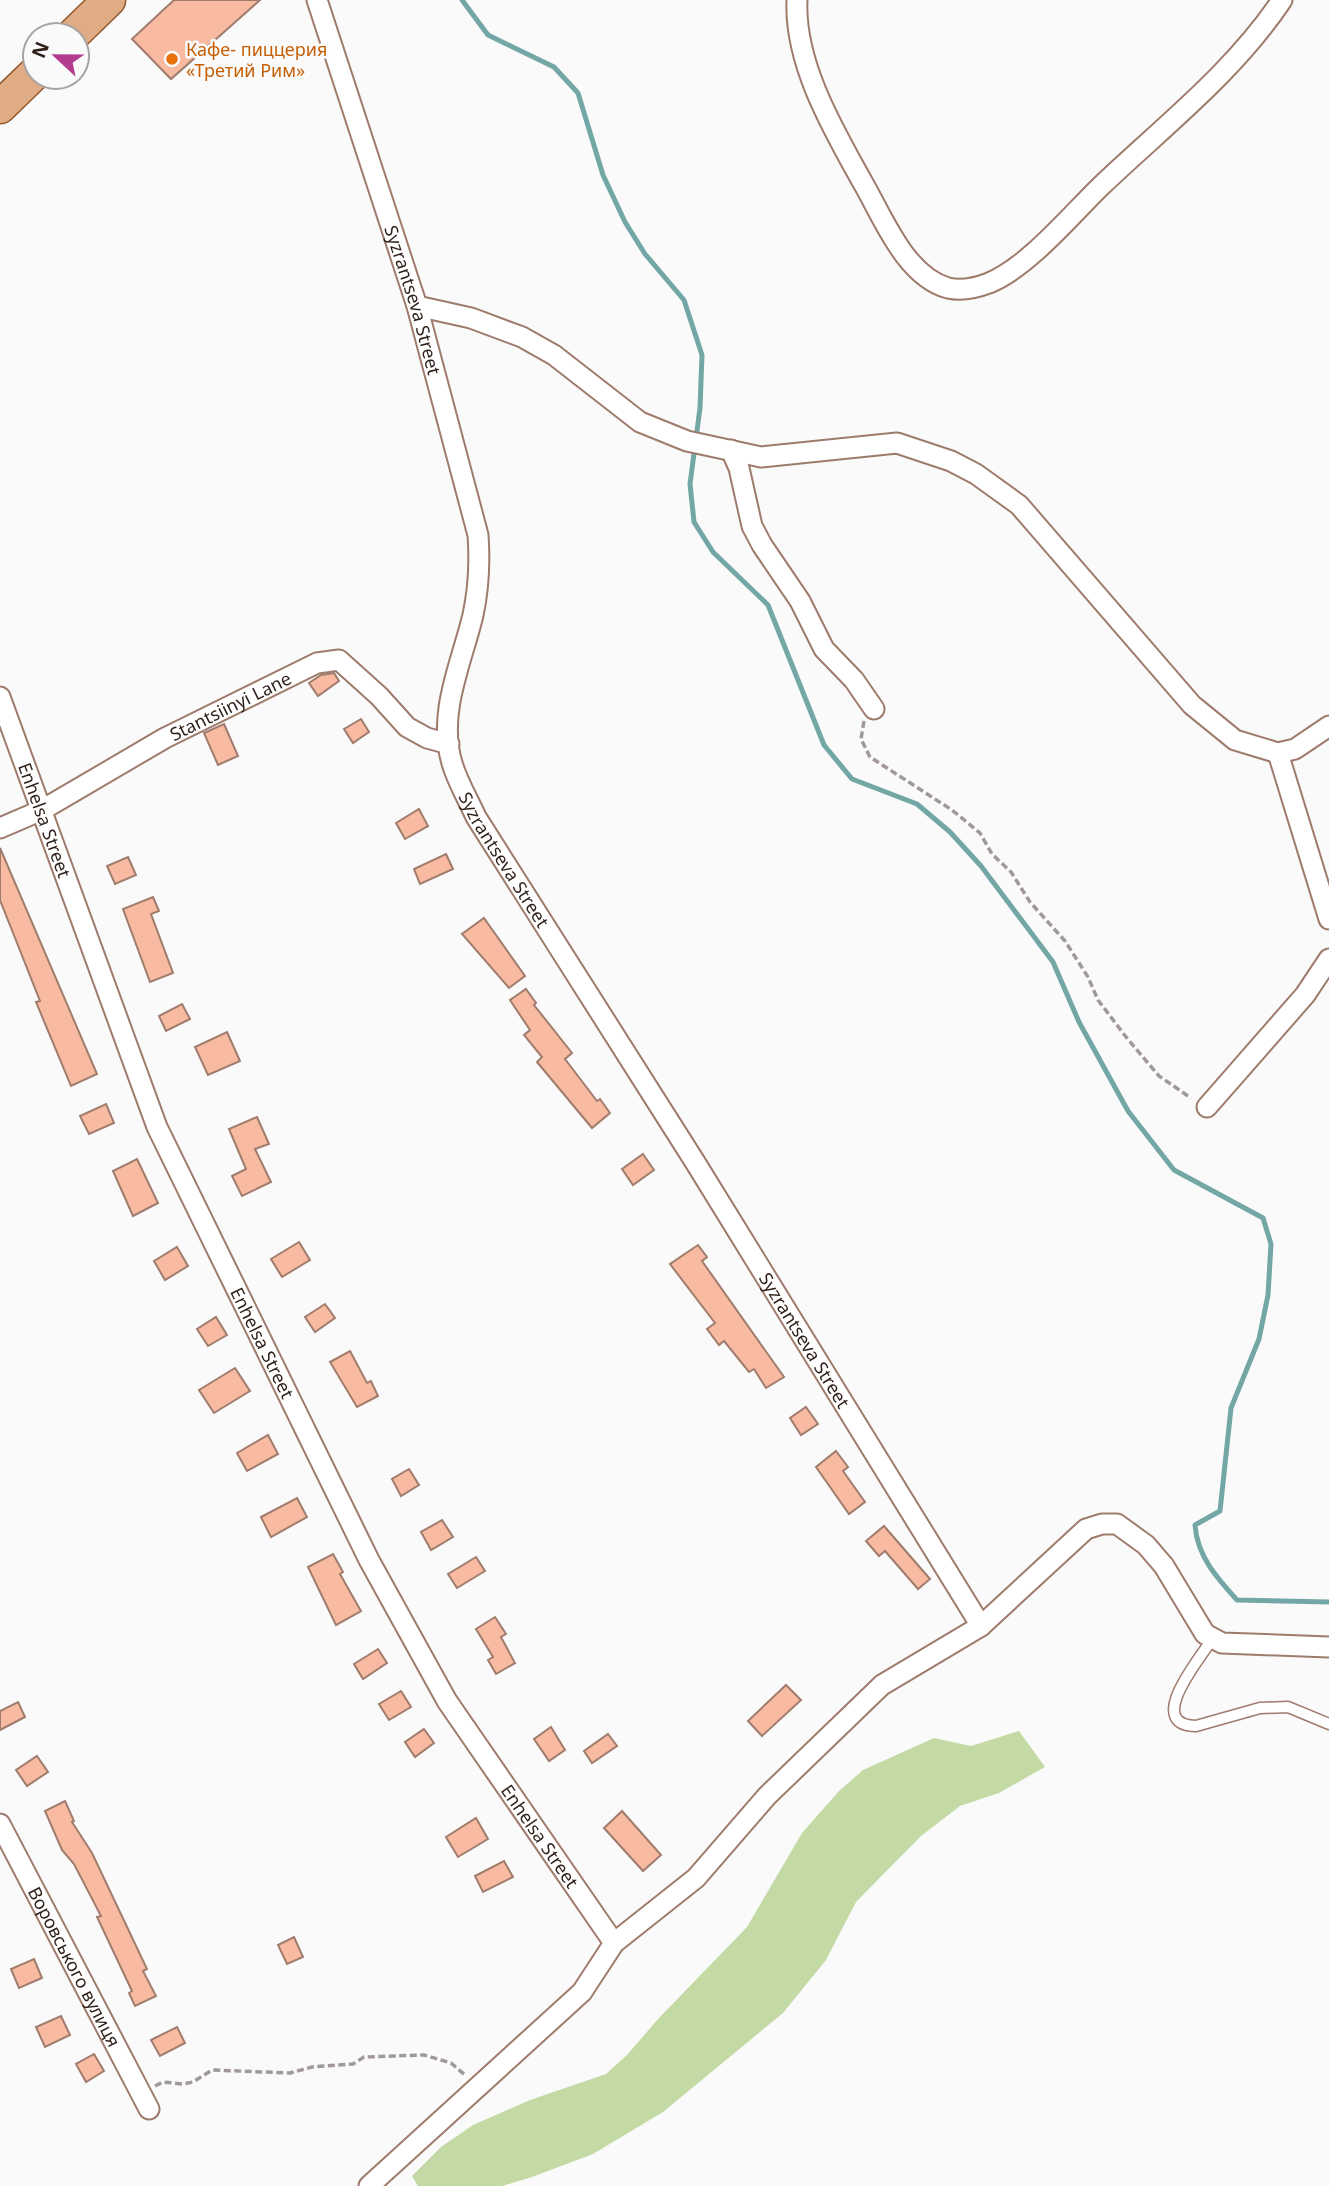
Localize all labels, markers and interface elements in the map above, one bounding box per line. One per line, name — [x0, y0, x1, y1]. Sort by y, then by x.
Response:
north arrow — [21, 21, 91, 91]
place label: Кафе- пиццерия «Третий Рим» — [186, 37, 327, 82]
text: N — [25, 38, 55, 62]
marker: Кафе- пиццерия «Третий Рим» — [164, 51, 180, 67]
street label: Syzrantseva Street — [379, 222, 447, 378]
street label: Stantsiinyi Lane — [166, 666, 295, 746]
street label: Enhelsa Street — [13, 759, 77, 881]
street label: Syzrantseva Street — [454, 788, 555, 932]
street label: Syzrantseva Street — [754, 1268, 856, 1413]
street label: Enhelsa Street — [225, 1283, 300, 1403]
street label: Enhelsa Street — [496, 1779, 585, 1893]
street label: Воровського вулиця — [23, 1883, 126, 2051]

